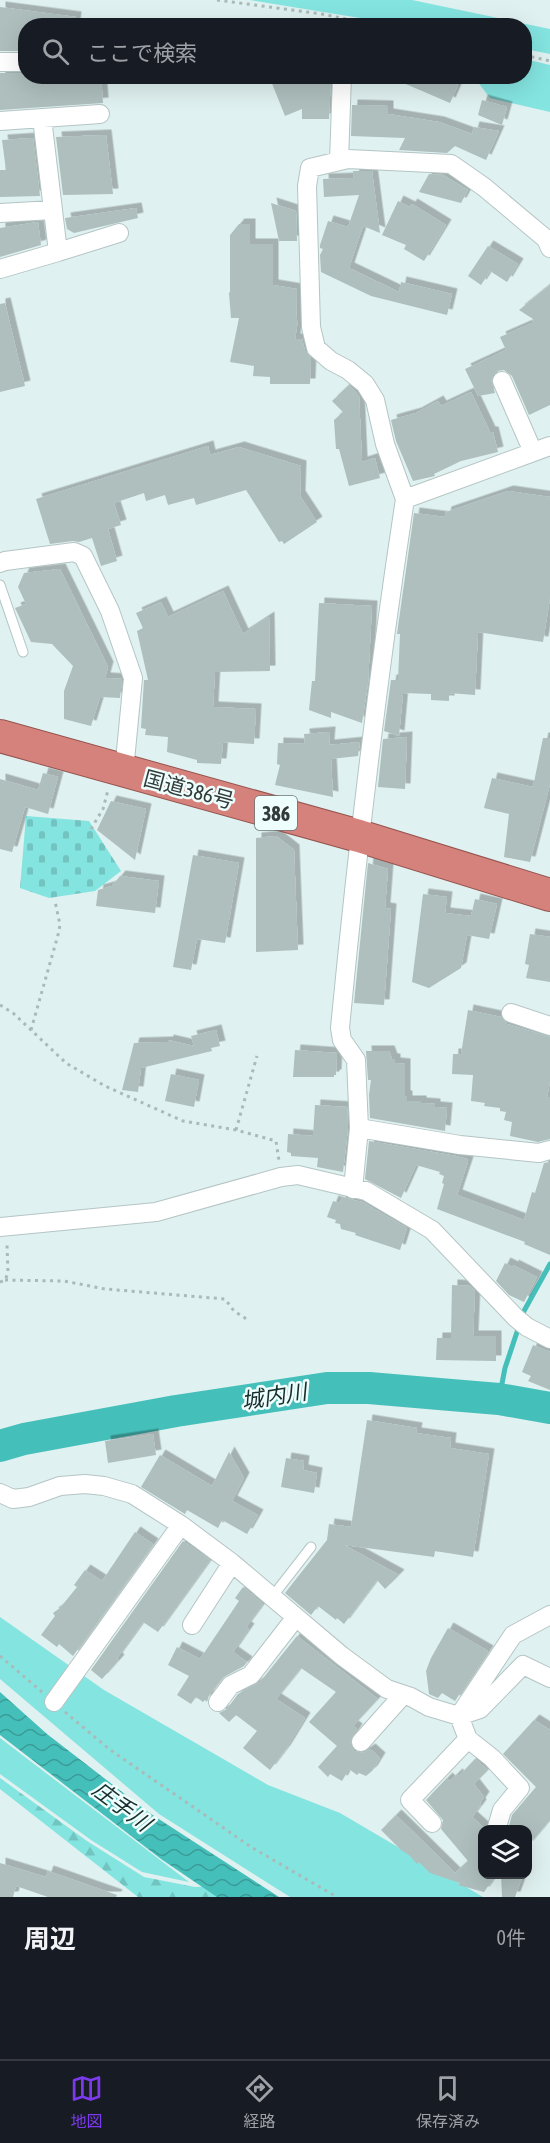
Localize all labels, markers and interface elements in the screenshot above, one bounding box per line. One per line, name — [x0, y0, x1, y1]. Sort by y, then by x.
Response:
search box — [18, 18, 532, 84]
icon: search — [39, 35, 72, 68]
text: ここで検索 — [87, 40, 197, 66]
street label: 国道386号 — [141, 765, 237, 813]
road number: 386 — [255, 796, 297, 830]
water label: 城内川 — [239, 1378, 311, 1414]
water label: 庄手川 — [88, 1776, 158, 1837]
map controls — [478, 1825, 532, 1879]
button: layers — [478, 1825, 532, 1879]
text: 周辺 — [24, 1924, 76, 1954]
text: 0件 — [497, 1926, 526, 1949]
tab: 地図 — [70, 2072, 103, 2132]
tab: 経路 — [243, 2072, 276, 2132]
tab: 保存済み — [416, 2072, 480, 2132]

